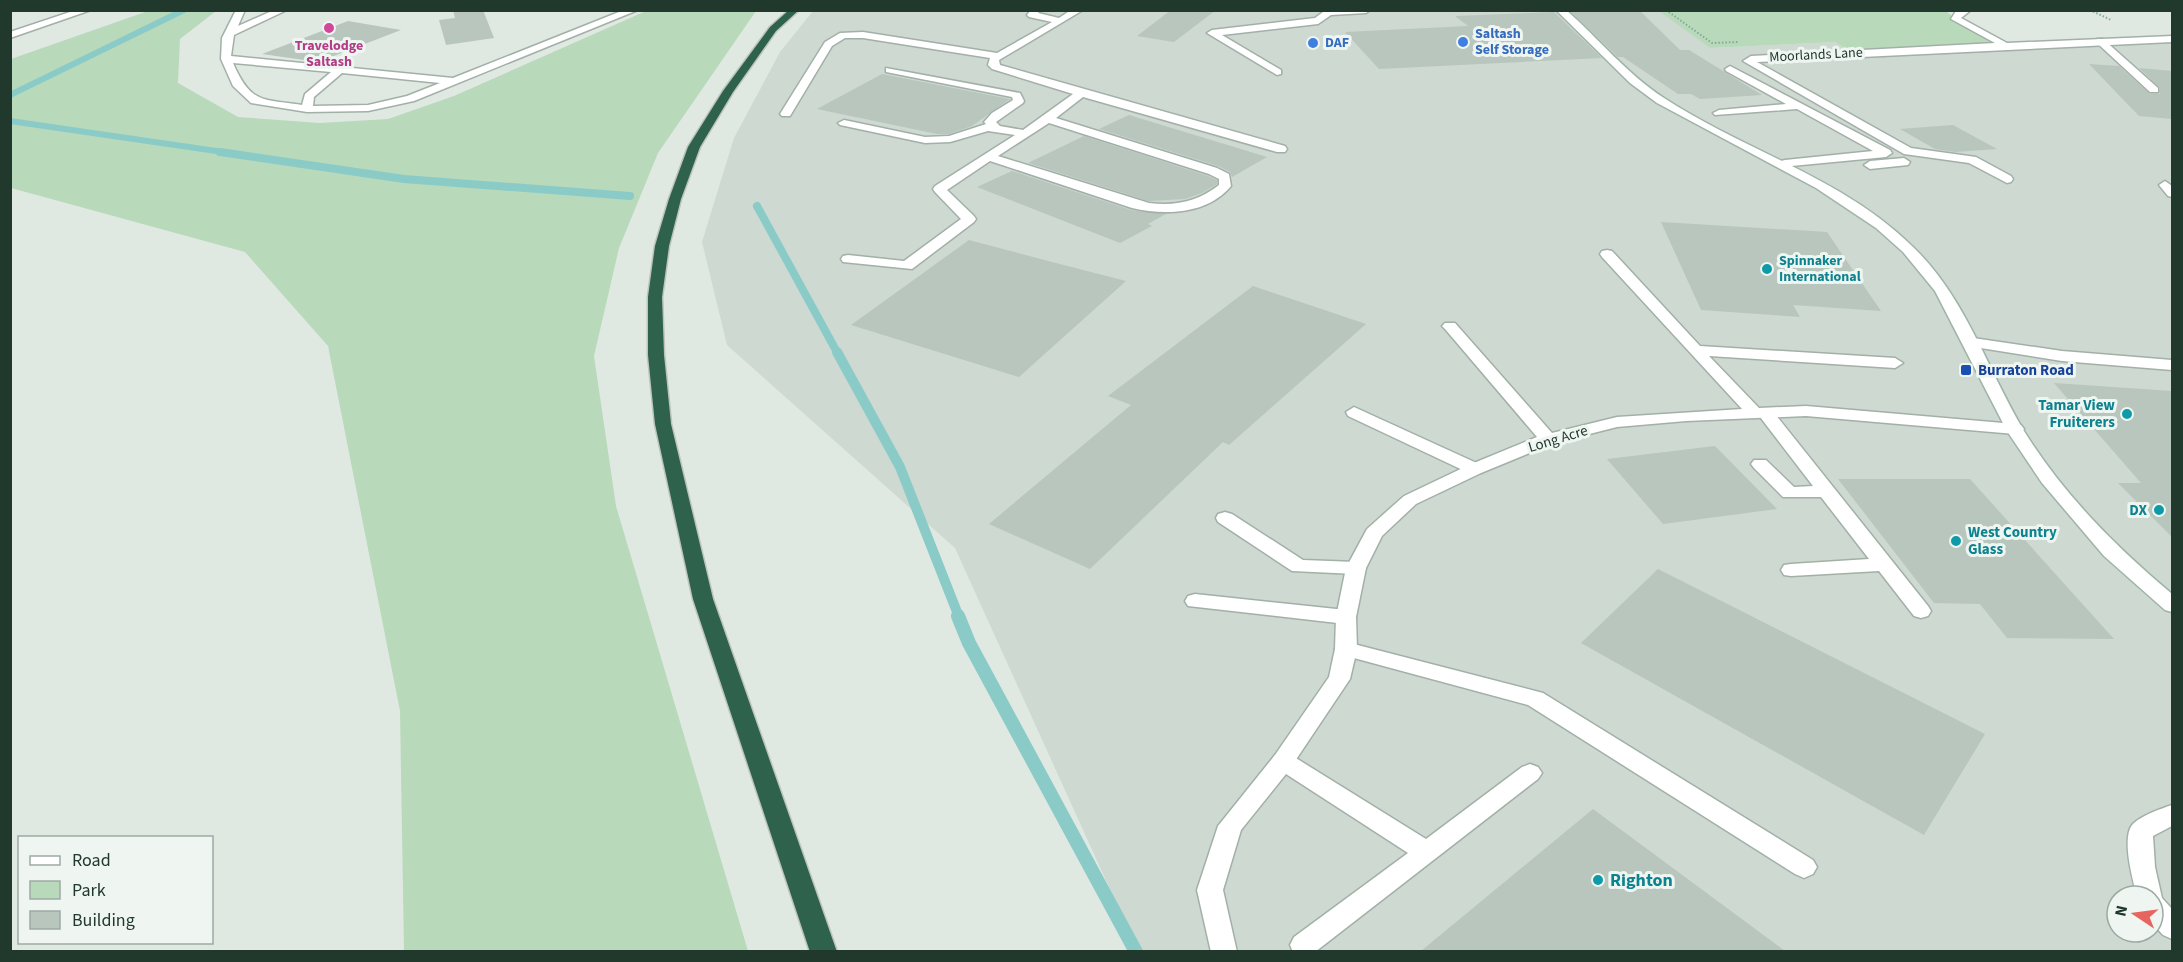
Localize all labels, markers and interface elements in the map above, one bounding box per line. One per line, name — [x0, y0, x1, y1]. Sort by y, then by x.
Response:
marker: Travelodge Saltash — [322, 21, 336, 35]
place label: Saltash Self Storage — [1475, 24, 1549, 60]
place label: DAF — [1325, 33, 1349, 53]
marker: Saltash Self Storage — [1456, 35, 1470, 49]
place label: Travelodge Saltash — [295, 36, 363, 72]
marker: DAF — [1306, 36, 1320, 50]
street label: Moorlands Lane — [1769, 43, 1863, 67]
place label: Spinnaker International — [1779, 251, 1861, 287]
marker: Spinnaker International — [1760, 262, 1774, 276]
place label: Burraton Road — [1978, 360, 2074, 381]
marker: Burraton Road — [1959, 363, 1973, 377]
place label: Tamar View Fruiterers — [2038, 395, 2115, 433]
marker: Tamar View Fruiterers — [2120, 407, 2134, 421]
street label: Long Acre — [1526, 420, 1590, 458]
place label: DX — [2129, 500, 2147, 521]
marker: DX — [2152, 503, 2166, 517]
place label: West Country Glass — [1968, 522, 2057, 560]
marker: West Country Glass — [1949, 534, 1963, 548]
legend — [18, 836, 213, 944]
text: Road — [72, 848, 111, 873]
place label: Righton — [1610, 868, 1673, 893]
marker: Righton — [1591, 873, 1605, 887]
text: Park — [72, 878, 106, 903]
north arrow — [2105, 884, 2165, 944]
text: N — [2109, 903, 2133, 919]
text: Building — [72, 908, 135, 933]

